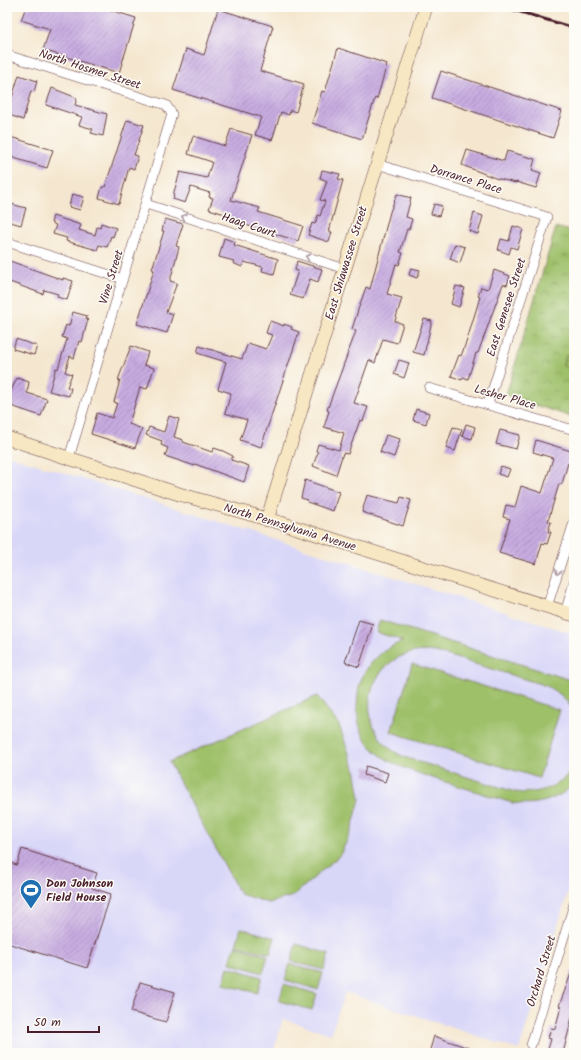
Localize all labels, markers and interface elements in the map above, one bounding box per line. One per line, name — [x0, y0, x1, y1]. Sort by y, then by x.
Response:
street label: North Hosmer Street — [36, 44, 144, 95]
street label: Dorrance Place — [427, 159, 505, 200]
street label: East Shiawassee Street — [320, 203, 373, 323]
street label: Haag Court — [219, 208, 279, 243]
one-way arrow — [181, 213, 188, 221]
street label: Vine Street — [94, 247, 129, 307]
one-way arrow — [304, 253, 311, 262]
street label: East Genesee Street — [482, 255, 532, 359]
street label: Lesher Place — [472, 380, 539, 416]
street label: North Pennsylvania Avenue — [221, 498, 359, 557]
one-way arrow — [554, 569, 563, 576]
place label: Don Johnson Field House — [46, 874, 114, 907]
sports icon: Don Johnson Field House — [18, 877, 44, 910]
street label: Orchard Street — [522, 933, 561, 1009]
scale bar — [28, 1008, 99, 1034]
text: 50 m — [34, 1013, 61, 1032]

